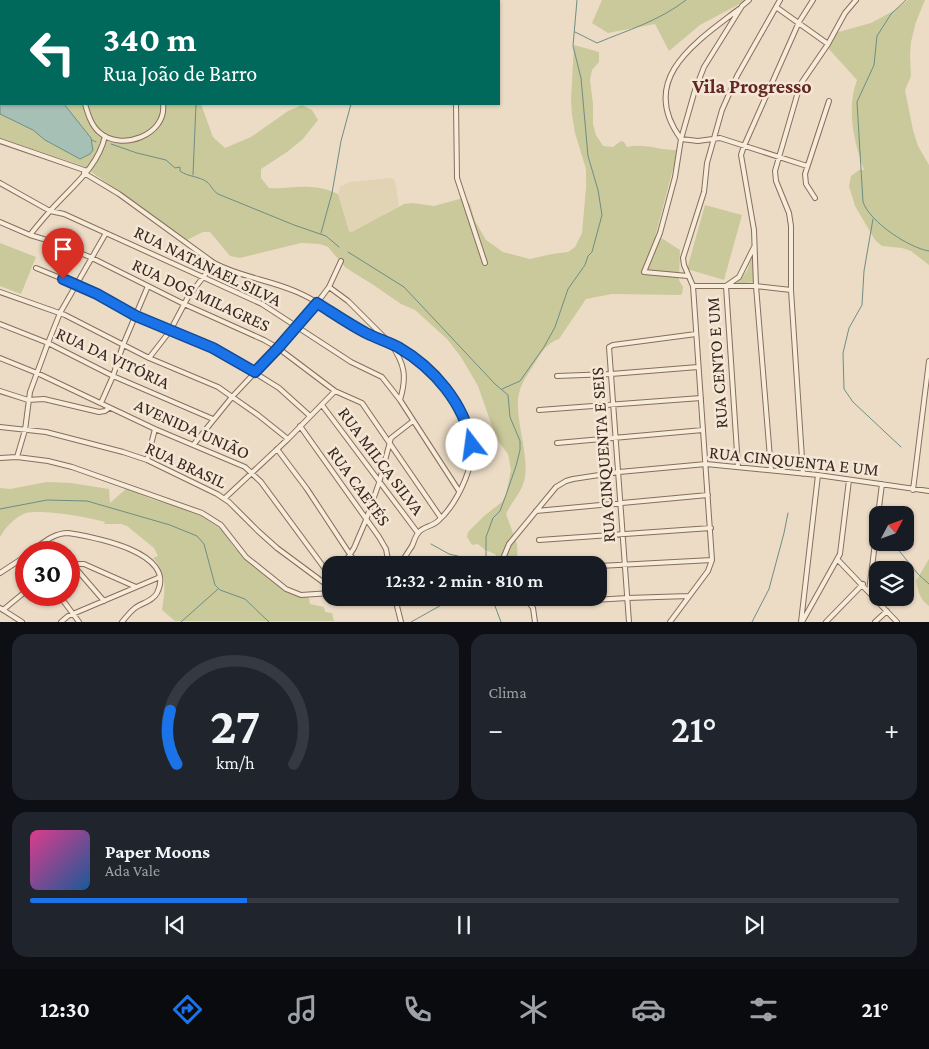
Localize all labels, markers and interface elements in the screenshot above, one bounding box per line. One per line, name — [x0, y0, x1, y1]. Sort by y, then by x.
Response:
icon: left — [20, 20, 85, 85]
text: 340 m — [103, 20, 197, 59]
text: Rua João de Barro — [103, 61, 257, 86]
district label: Vila Progresso — [691, 75, 812, 97]
street label: RUA NATANAEL SILVA — [131, 222, 286, 311]
pin — [42, 228, 84, 279]
icon: arrive — [49, 235, 77, 263]
street label: RUA DOS MILAGRES — [129, 254, 273, 336]
street label: RUA CENTO E UM — [702, 297, 732, 429]
street label: RUA DA VITÓRIA — [53, 323, 174, 393]
street label: RUA CINQUENTA E SEIS — [587, 367, 619, 543]
street label: AVENIDA UNIÃO — [131, 395, 253, 463]
street label: RUA MILCA SILVA — [334, 403, 429, 519]
position arrow — [445, 418, 497, 470]
street label: RUA BRASIL — [142, 438, 230, 492]
street label: RUA CAETÉS — [324, 442, 394, 530]
street label: RUA CINQUENTA E UM — [708, 442, 880, 480]
north arrow — [869, 506, 914, 551]
map controls — [869, 506, 914, 606]
speed limit sign: 30 — [15, 541, 80, 606]
button: layers — [869, 561, 914, 606]
text: 12:32 · 2 min · 810 m — [386, 570, 543, 591]
text: Clima — [489, 684, 527, 701]
text: 27 — [210, 696, 260, 754]
text: 21° — [671, 708, 717, 750]
text: − — [489, 714, 503, 745]
text: + — [884, 714, 899, 745]
text: km/h — [216, 753, 255, 773]
text: Paper Moons — [105, 841, 210, 862]
text: Ada Vale — [105, 862, 160, 879]
icon: previous — [161, 911, 189, 939]
icon: pause — [450, 911, 478, 939]
icon: next — [740, 911, 768, 939]
icon: directions — [170, 992, 205, 1027]
icon: music — [285, 992, 320, 1027]
icon: phone — [400, 992, 435, 1027]
icon: climate — [516, 992, 551, 1027]
icon: car — [631, 992, 666, 1027]
icon: filters — [746, 992, 781, 1027]
text: 12:30 — [40, 997, 90, 1022]
text: 21° — [861, 997, 889, 1022]

